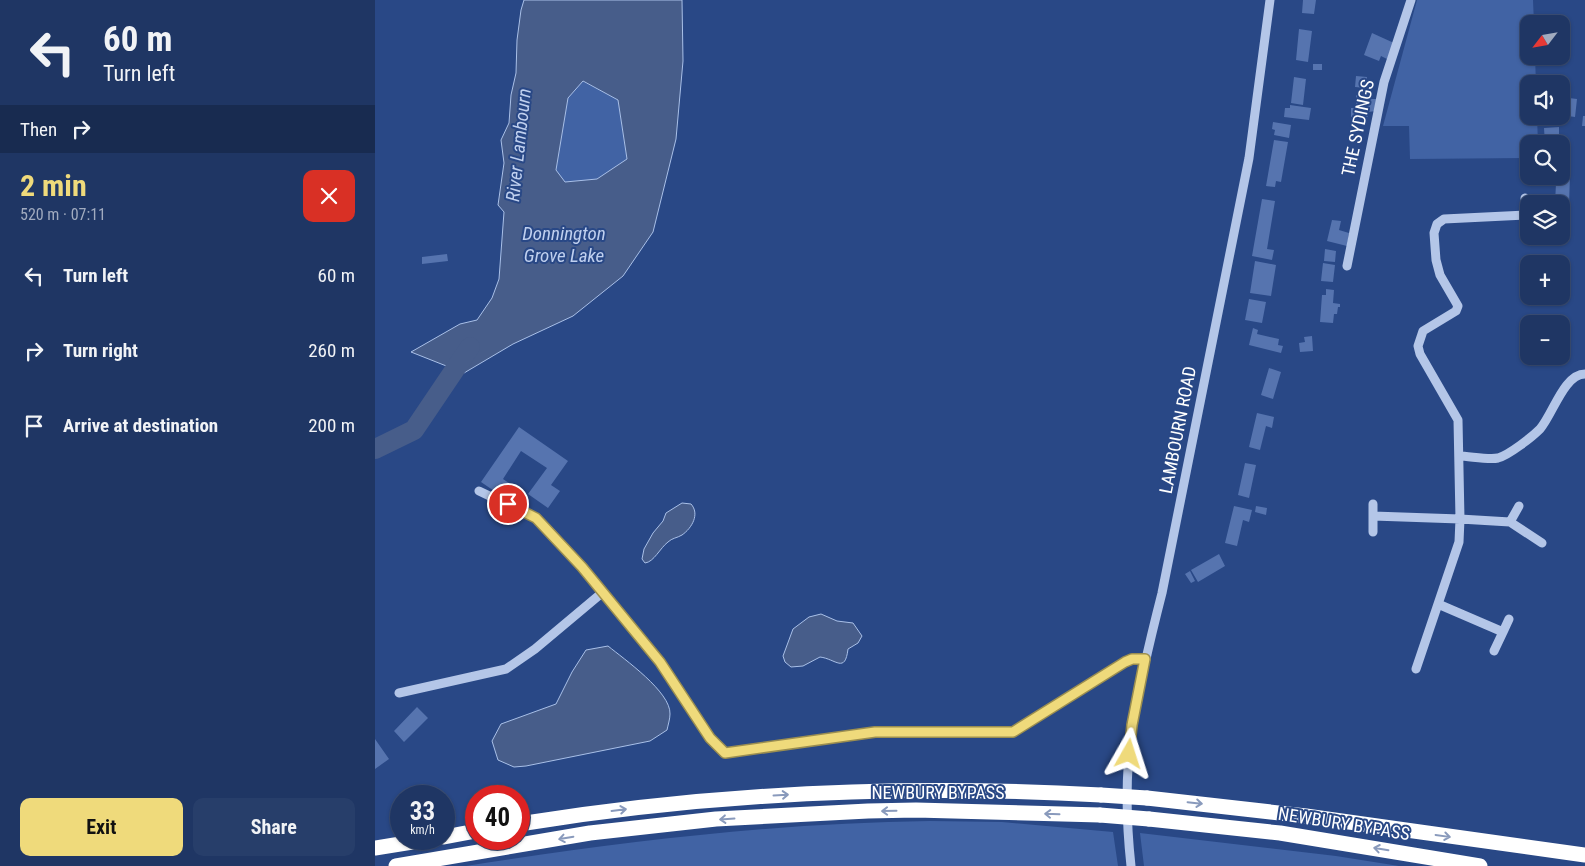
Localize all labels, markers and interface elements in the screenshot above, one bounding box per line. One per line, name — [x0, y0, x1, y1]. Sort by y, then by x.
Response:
north arrow — [1520, 15, 1570, 65]
map controls — [1520, 15, 1570, 365]
text: 60 m — [103, 19, 172, 60]
icon: left — [20, 20, 85, 85]
text: Turn left — [103, 61, 175, 86]
button: sound — [1520, 75, 1570, 125]
street label: THE SYDINGS — [1337, 78, 1378, 178]
water label: River Lambourn — [501, 87, 536, 203]
icon: right — [67, 115, 95, 143]
text: Then — [20, 118, 57, 141]
button: search — [1520, 135, 1570, 185]
text: 2 min — [20, 168, 87, 203]
button: close — [303, 170, 355, 222]
button: layers — [1520, 195, 1570, 245]
text: 520 m · 07:11 — [20, 205, 106, 224]
water label: Donnington Grove Lake — [522, 222, 606, 267]
button: + — [1520, 255, 1570, 305]
icon: left — [20, 262, 48, 290]
text: Turn left — [63, 264, 128, 287]
text: 60 m — [318, 264, 355, 287]
button: − — [1520, 315, 1570, 365]
icon: right — [20, 337, 48, 365]
text: Turn right — [63, 339, 138, 362]
text: 260 m — [308, 339, 355, 362]
street label: LAMBOURN ROAD — [1155, 365, 1200, 495]
icon: arrive — [20, 412, 48, 440]
text: Arrive at destination — [63, 414, 218, 437]
text: 200 m — [308, 414, 355, 437]
pin — [487, 483, 529, 525]
icon: arrive — [494, 490, 522, 518]
position arrow — [1102, 727, 1154, 779]
street label: NEWBURY BYPASS — [871, 782, 1005, 803]
speed limit sign: 40 — [465, 785, 530, 850]
one-way arrow — [772, 791, 788, 800]
text: 33 — [410, 797, 435, 826]
button: Exit — [20, 798, 183, 856]
button: Share — [193, 798, 355, 856]
one-way arrow — [1187, 799, 1203, 808]
street label: NEWBURY BYPASS — [1277, 803, 1411, 844]
one-way arrow — [611, 804, 627, 814]
one-way arrow — [882, 806, 898, 815]
one-way arrow — [1044, 809, 1060, 818]
one-way arrow — [719, 814, 735, 823]
text: km/h — [410, 823, 435, 837]
one-way arrow — [1435, 831, 1451, 841]
one-way arrow — [558, 833, 574, 843]
one-way arrow — [1373, 843, 1389, 853]

